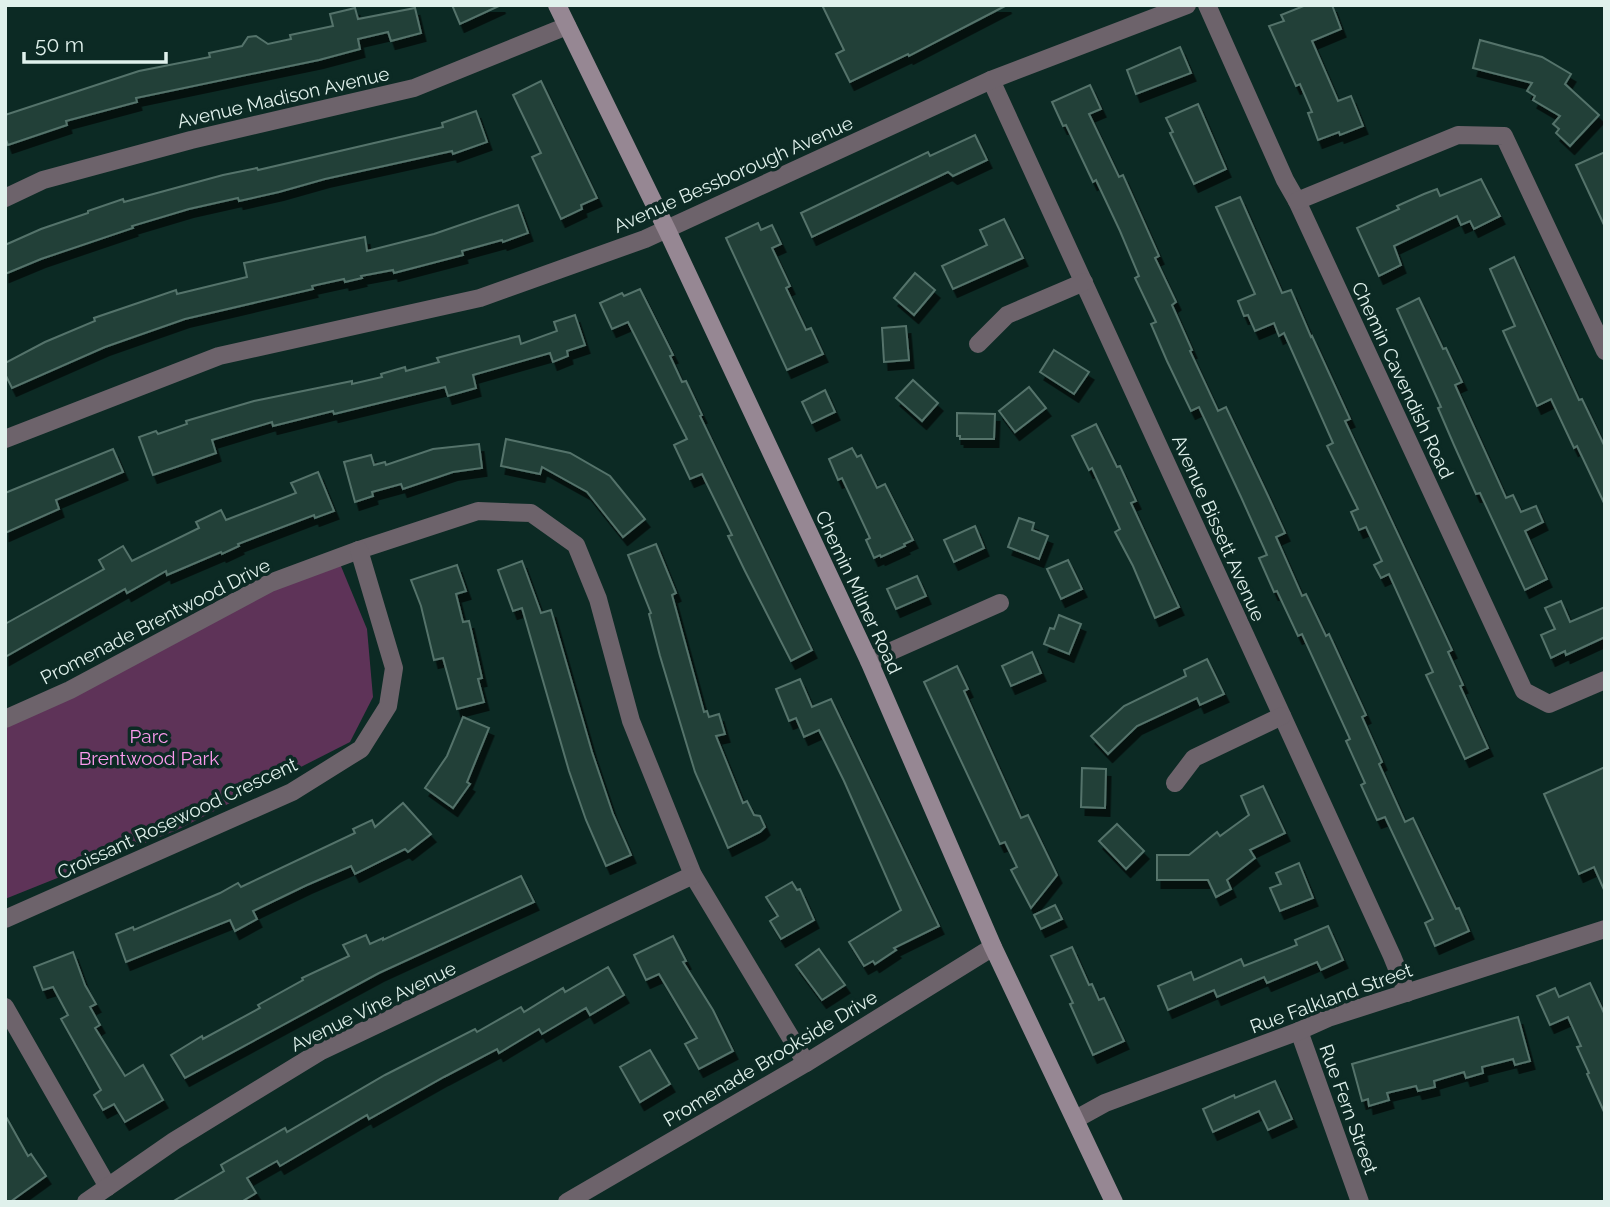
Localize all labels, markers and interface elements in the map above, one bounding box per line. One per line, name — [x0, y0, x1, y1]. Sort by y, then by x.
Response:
scale bar — [24, 21, 166, 65]
text: 50 m — [35, 32, 84, 57]
street label: Avenue Madison Avenue — [175, 62, 391, 132]
street label: Avenue Bessborough Avenue — [610, 111, 856, 237]
street label: Chemin Cavendish Road — [1348, 278, 1458, 482]
street label: Avenue Bissett Avenue — [1168, 432, 1270, 624]
street label: Chemin Milner Road — [811, 507, 907, 677]
street label: Promenade Brentwood Drive — [37, 553, 273, 689]
park label: Parc Brentwood Park — [79, 725, 219, 769]
street label: Croissant Rosewood Crescent — [54, 752, 301, 883]
street label: Avenue Vine Avenue — [287, 956, 459, 1056]
street label: Rue Falkland Street — [1247, 958, 1416, 1038]
street label: Promenade Brookside Drive — [659, 985, 881, 1131]
street label: Rue Fern Street — [1315, 1041, 1383, 1178]

